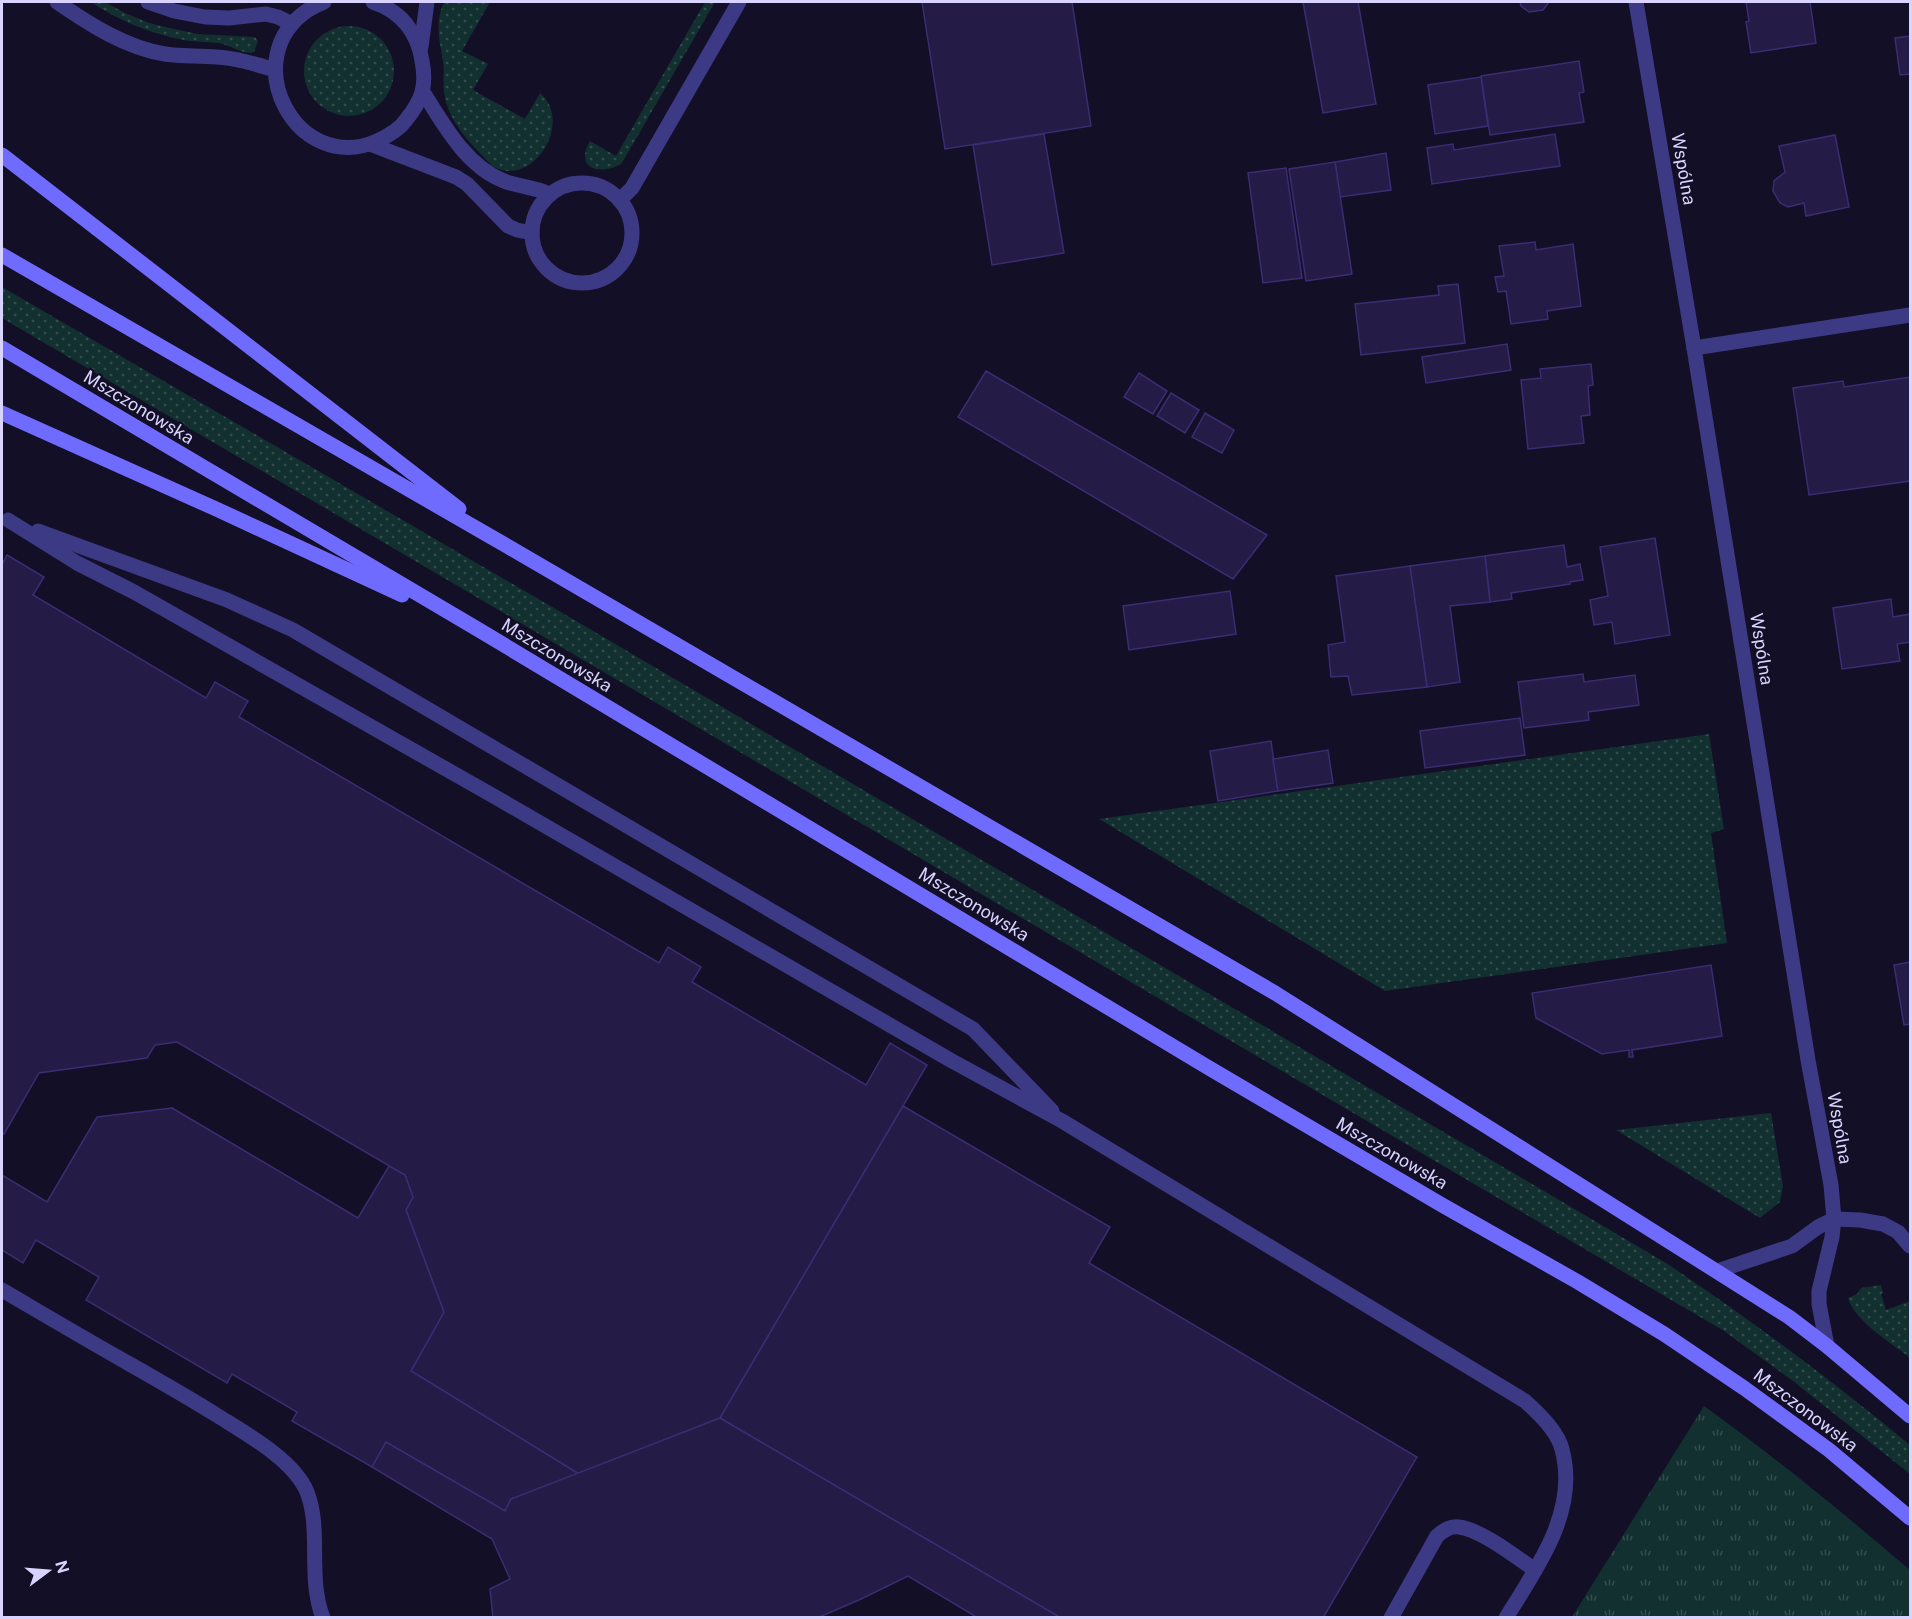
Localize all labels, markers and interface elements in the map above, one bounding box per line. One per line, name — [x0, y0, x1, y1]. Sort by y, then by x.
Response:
street label: Wspólna — [1667, 132, 1701, 206]
street label: Mszczonowska — [80, 366, 198, 448]
street label: Wspólna — [1746, 612, 1778, 686]
street label: Mszczonowska — [498, 614, 616, 696]
street label: Mszczonowska — [915, 863, 1033, 945]
street label: Wspólna — [1823, 1091, 1857, 1165]
street label: Mszczonowska — [1333, 1113, 1451, 1193]
street label: Mszczonowska — [1750, 1364, 1862, 1456]
north arrow — [18, 1541, 78, 1601]
text: N — [51, 1558, 73, 1576]

